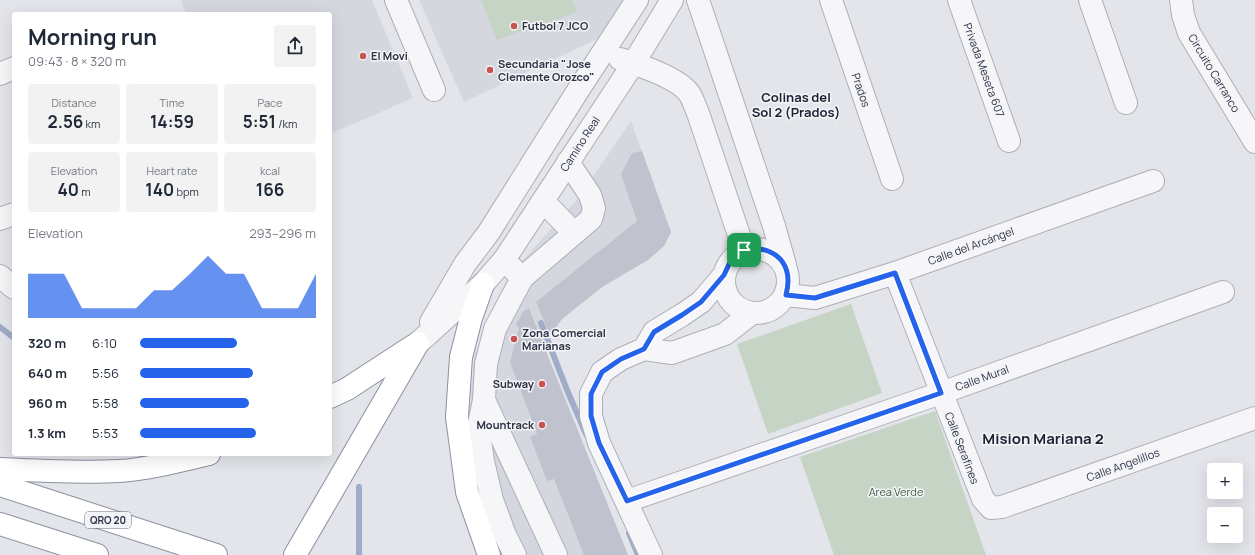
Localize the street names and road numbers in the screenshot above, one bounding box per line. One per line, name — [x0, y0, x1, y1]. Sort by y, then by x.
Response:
street label: Privada Meseta 607 — [960, 21, 1008, 119]
street label: Circuito Carranco — [1185, 31, 1244, 115]
street label: Prados — [849, 71, 874, 109]
street label: Camino Real — [556, 113, 603, 174]
street label: Calle del Arcángel — [926, 223, 1016, 268]
street label: Calle Mural — [953, 361, 1011, 394]
street label: Calle Serafines — [942, 410, 983, 486]
street label: Calle Angelillos — [1084, 444, 1162, 485]
road number: QRO 20 — [85, 512, 131, 528]

